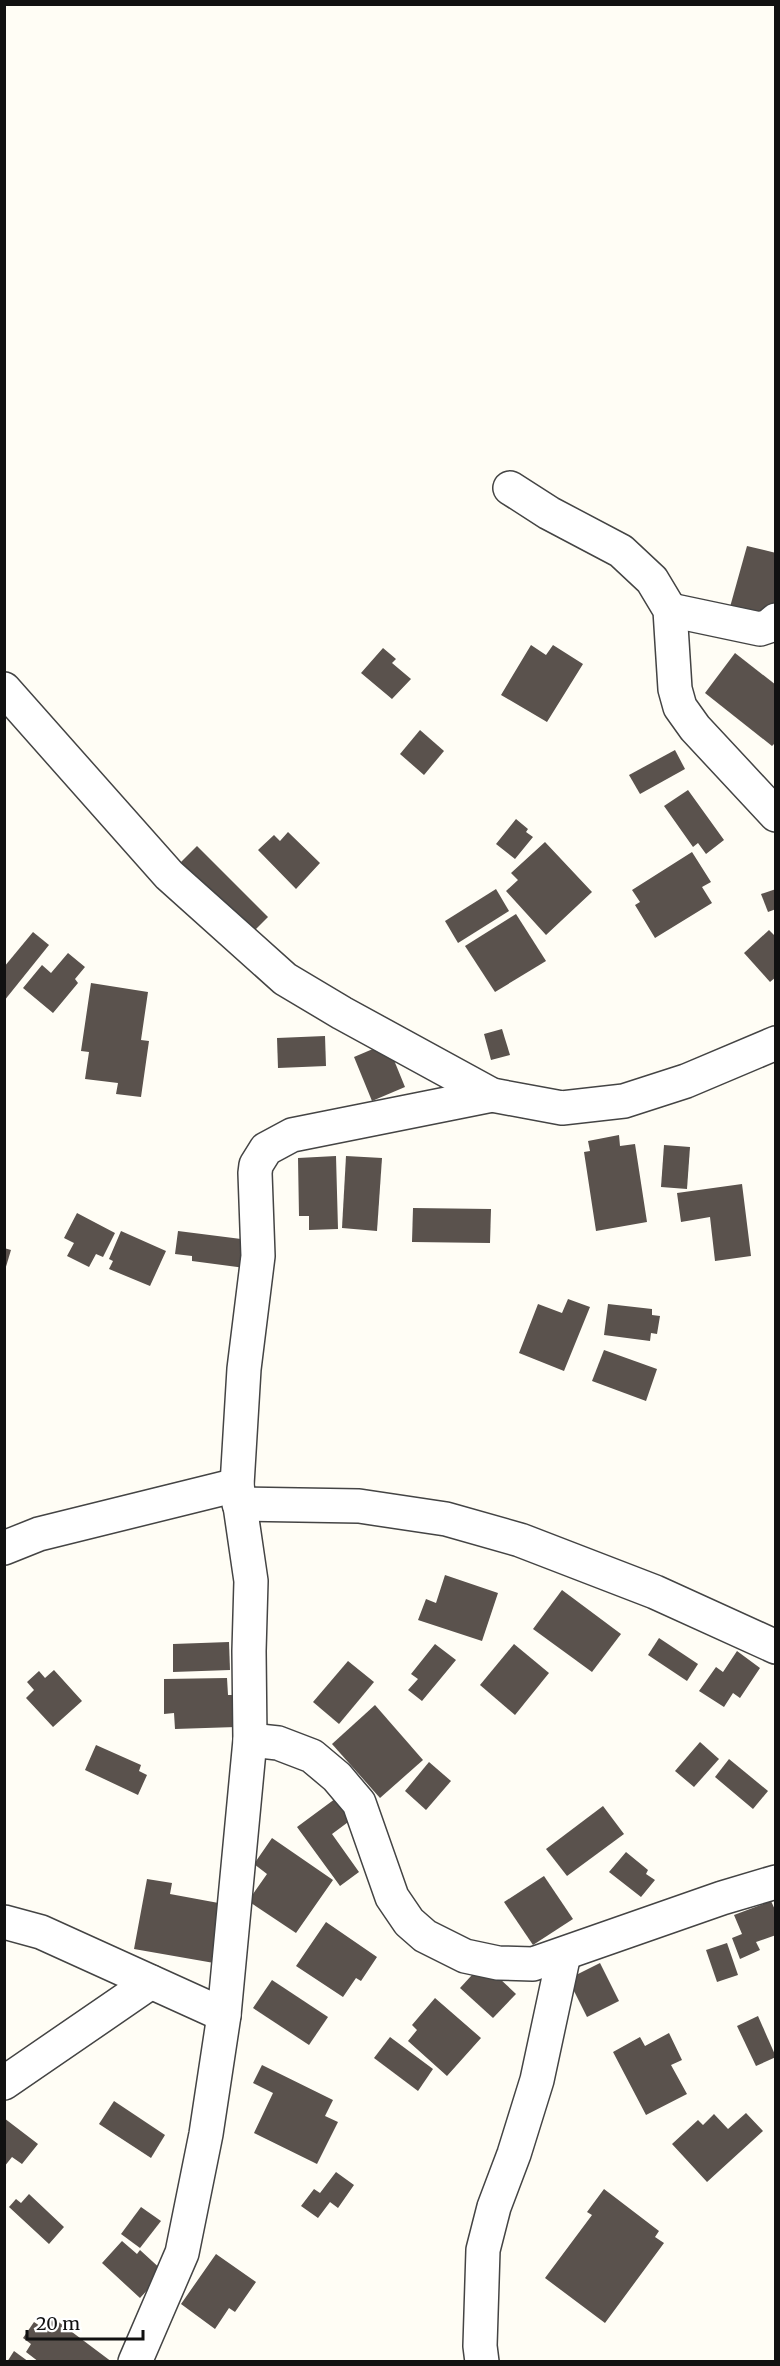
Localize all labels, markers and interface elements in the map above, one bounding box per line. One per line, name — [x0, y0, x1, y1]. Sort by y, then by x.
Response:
scale bar — [27, 2303, 142, 2341]
text: 20 m — [36, 2312, 80, 2335]

